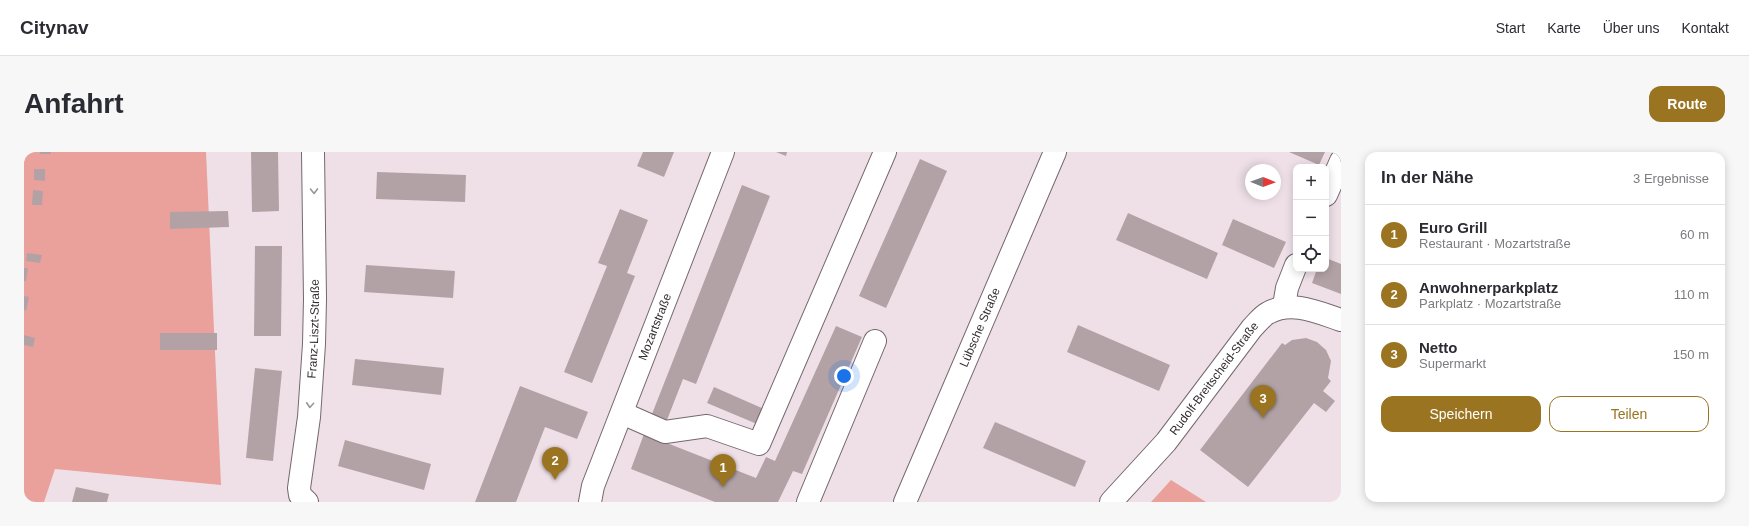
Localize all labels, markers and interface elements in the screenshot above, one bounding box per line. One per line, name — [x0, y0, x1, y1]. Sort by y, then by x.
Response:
text: Citynav — [20, 17, 89, 38]
text: Start — [1496, 20, 1525, 36]
text: Karte — [1547, 20, 1581, 36]
text: Über uns — [1603, 20, 1660, 36]
text: Kontakt — [1682, 20, 1729, 36]
button: Route — [1649, 86, 1725, 122]
text: Anfahrt — [24, 88, 124, 119]
north arrow — [1245, 164, 1281, 200]
map controls — [1293, 164, 1329, 272]
button: + — [1293, 164, 1329, 200]
text: In der Nähe — [1381, 168, 1474, 187]
text: 3 Ergebnisse — [1633, 171, 1709, 186]
one-way arrow — [309, 188, 318, 194]
button: − — [1293, 200, 1329, 236]
text: Euro Grill — [1419, 219, 1487, 236]
text: 1 — [1390, 227, 1398, 242]
text: 60 m — [1680, 227, 1709, 242]
button: locate — [1293, 236, 1329, 272]
text: Restaurant · Mozartstraße — [1419, 236, 1571, 251]
street label: Franz-Liszt-Straße — [305, 279, 322, 379]
text: Anwohnerparkplatz — [1419, 279, 1558, 296]
street label: Lübsche Straße — [957, 285, 1003, 369]
text: 2 — [1390, 287, 1398, 302]
text: 110 m — [1674, 287, 1709, 302]
street label: Mozartstraße — [636, 291, 674, 362]
text: Parkplatz · Mozartstraße — [1419, 296, 1561, 311]
street label: Rudolf-Breitscheid-Straße — [1167, 319, 1261, 438]
text: Netto — [1419, 339, 1457, 356]
text: 3 — [1390, 347, 1398, 362]
text: 150 m — [1673, 347, 1709, 362]
text: Supermarkt — [1419, 356, 1486, 371]
your location — [834, 366, 854, 386]
pin: 3 — [1250, 385, 1276, 418]
button: Speichern — [1381, 396, 1541, 432]
button: Teilen — [1549, 396, 1709, 432]
one-way arrow — [305, 402, 314, 408]
pin: 2 — [542, 447, 568, 480]
pin: 1 — [710, 454, 736, 487]

